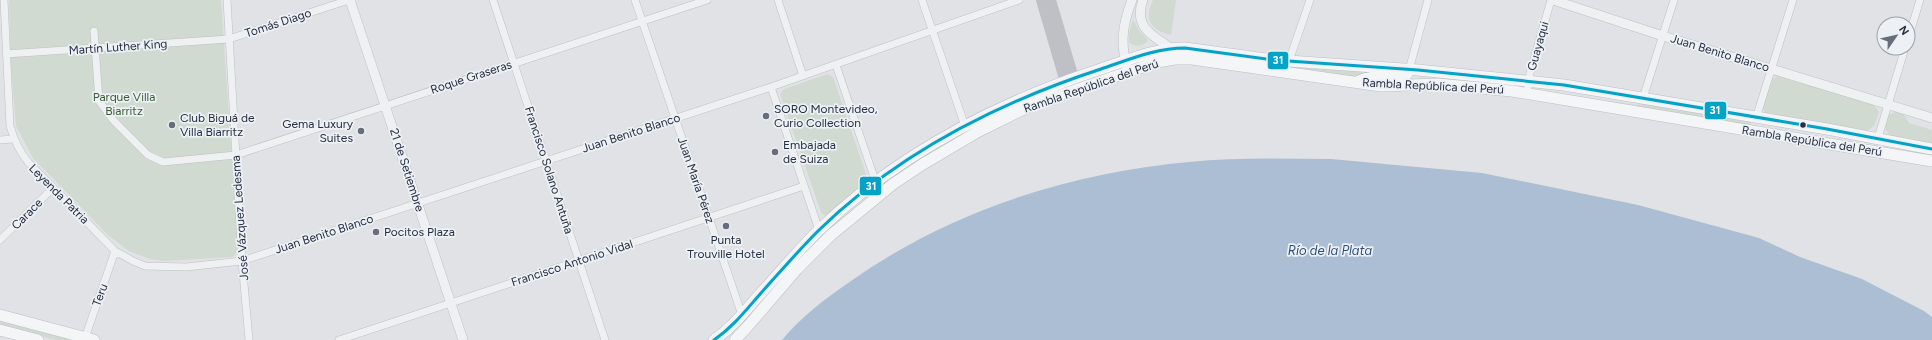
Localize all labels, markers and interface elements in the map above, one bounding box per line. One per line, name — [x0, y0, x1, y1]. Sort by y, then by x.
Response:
street label: Tomás Diago — [243, 6, 313, 40]
north arrow — [1876, 16, 1916, 56]
street label: Guayaqui — [1524, 20, 1552, 72]
text: N — [1896, 24, 1912, 38]
street label: Juan Benito Blanco — [1669, 31, 1771, 75]
street label: Martín Luther King — [68, 37, 168, 57]
line badge: 31 — [1267, 51, 1289, 70]
text: 31 — [1273, 54, 1283, 67]
street label: Rambla República del Perú — [1022, 56, 1160, 116]
street label: Roque Graseras — [428, 57, 514, 97]
street label: Rambla República del Perú — [1362, 75, 1504, 97]
park label: Parque Villa Biarritz — [93, 90, 155, 118]
line badge: 31 — [1704, 101, 1727, 120]
place label: SORO Montevideo, Curio Collection — [774, 102, 878, 130]
text: 31 — [1710, 104, 1720, 117]
street label: Francisco Solano Antuña — [522, 105, 576, 235]
street label: Juan Benito Blanco — [580, 110, 682, 156]
place label: Club Biguá de Villa Biarritz — [180, 111, 255, 139]
marker: SORO Montevideo, Curio Collection — [761, 111, 771, 121]
place label: Gema Luxury Suites — [282, 117, 354, 145]
marker: Club Biguá de Villa Biarritz — [167, 120, 177, 130]
unlabelled marker — [1798, 120, 1808, 130]
street label: Rambla República del Perú — [1741, 123, 1883, 159]
marker: Gema Luxury Suites — [356, 126, 366, 136]
street label: 21 de Setiembre — [387, 127, 427, 214]
street label: Juan María Pérez — [675, 135, 717, 225]
place label: Embajada de Suiza — [783, 138, 836, 166]
marker: Embajada de Suiza — [770, 147, 780, 157]
street label: José Vázquez Ledesma — [229, 155, 251, 281]
street label: Leyenda Patria — [26, 161, 92, 227]
line badge: 31 — [859, 176, 882, 196]
text: 31 — [866, 180, 876, 193]
street label: Carace — [9, 195, 46, 232]
street label: Juan Benito Blanco — [273, 211, 375, 257]
marker: Punta Trouville Hotel — [721, 221, 731, 231]
place label: Pocitos Plaza — [384, 225, 455, 239]
marker: Pocitos Plaza — [371, 227, 381, 237]
place label: Punta Trouville Hotel — [687, 233, 765, 261]
street label: Francisco Antonio Vidal — [509, 237, 635, 289]
water label: Río de la Plata — [1288, 243, 1373, 258]
street label: Teru — [89, 282, 111, 308]

